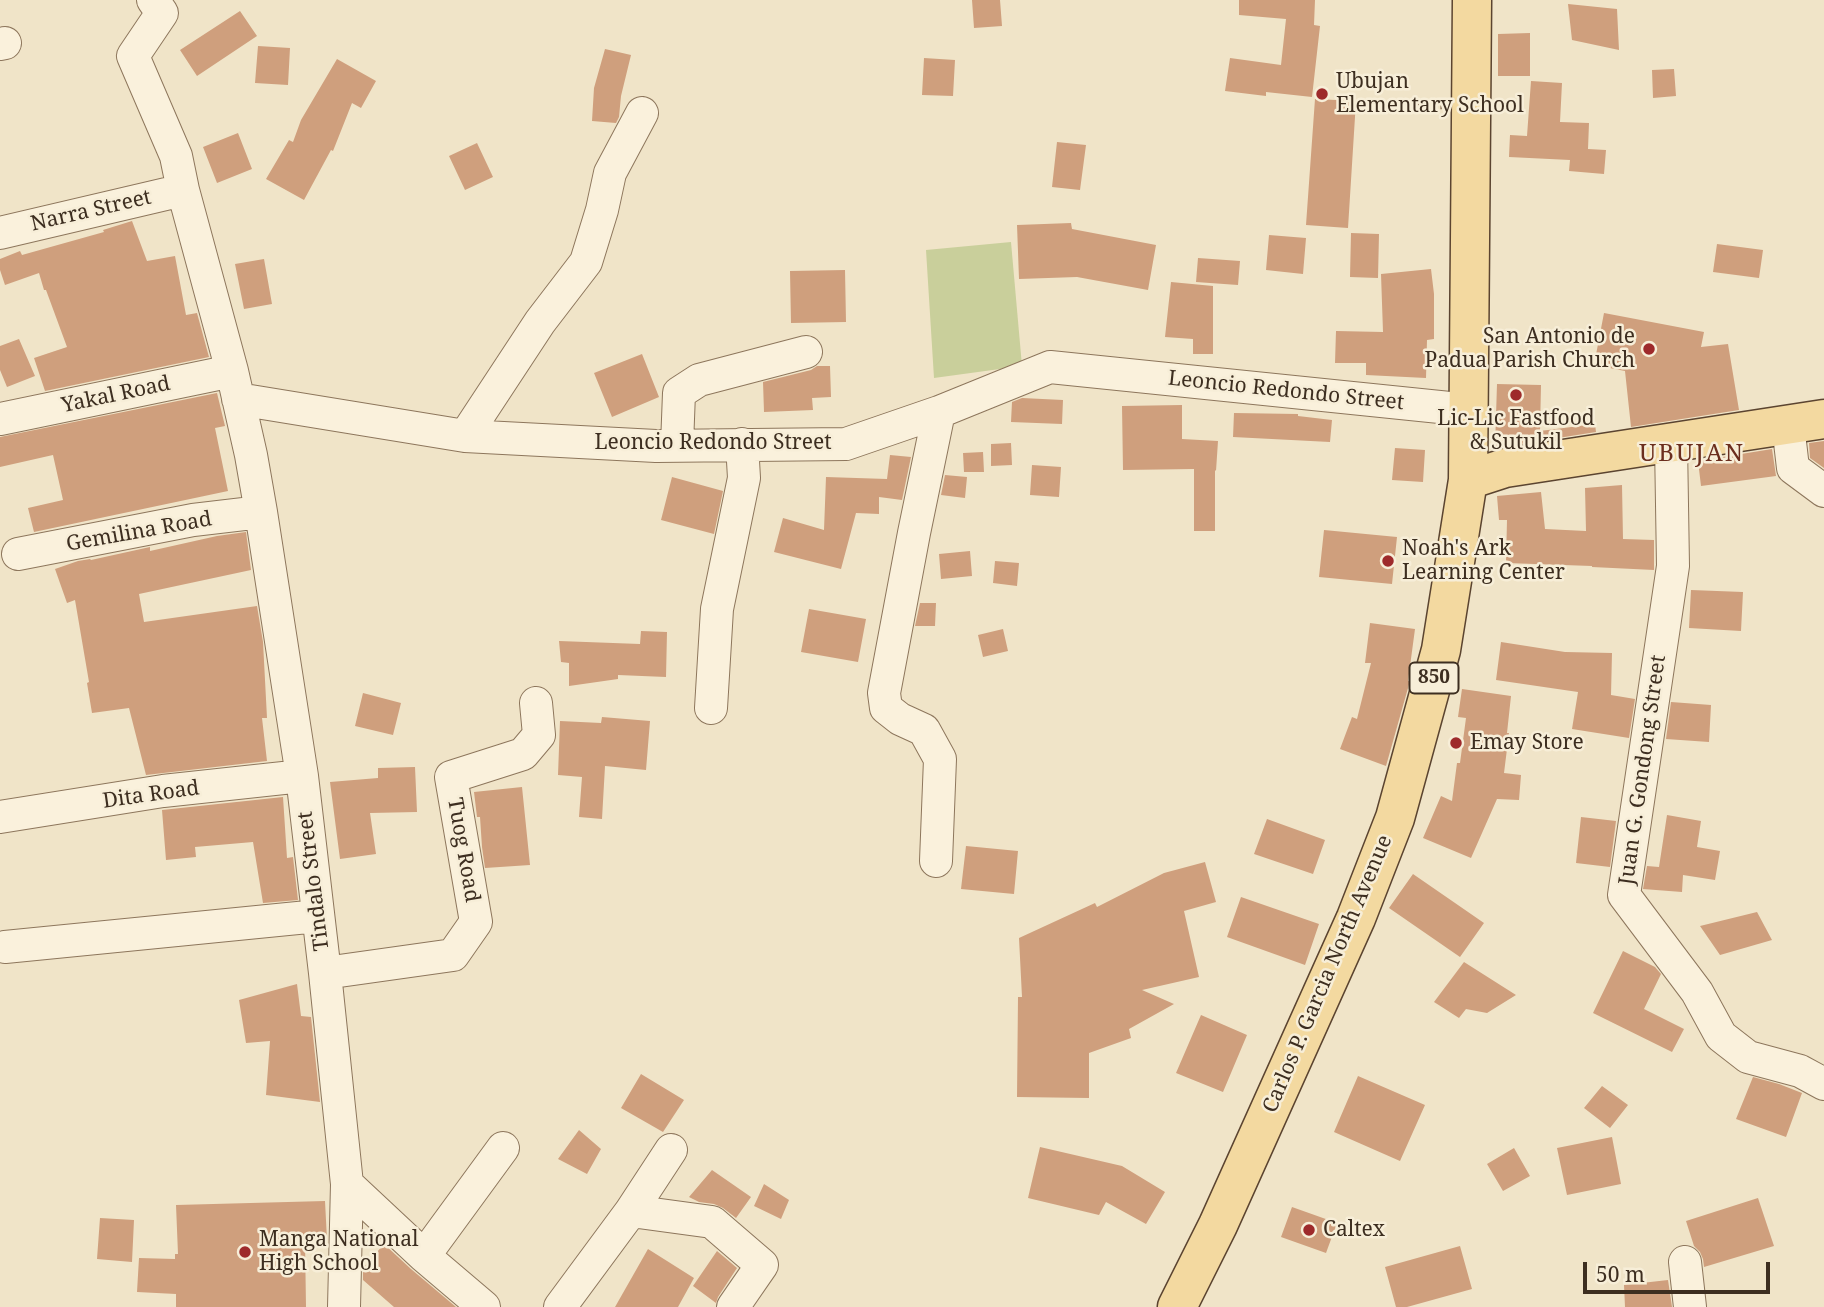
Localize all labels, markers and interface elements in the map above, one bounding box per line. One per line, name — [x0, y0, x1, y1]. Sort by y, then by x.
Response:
place label: Ubujan Elementary School — [1336, 69, 1524, 119]
marker: Ubujan Elementary School — [1314, 86, 1330, 102]
street label: Narra Street — [28, 185, 154, 237]
place label: San Antonio de Padua Parish Church — [1424, 324, 1635, 374]
marker: San Antonio de Padua Parish Church — [1641, 341, 1657, 357]
street label: Leoncio Redondo Street — [1167, 366, 1405, 416]
street label: Yakal Road — [59, 371, 173, 419]
marker: Lic-Lic Fastfood & Sutukil — [1508, 387, 1524, 403]
place label: Lic-Lic Fastfood & Sutukil — [1437, 406, 1595, 456]
street label: Leoncio Redondo Street — [594, 430, 832, 456]
district label: UBUJAN — [1640, 440, 1744, 468]
street label: Gemilina Road — [64, 507, 214, 557]
place label: Noah's Ark Learning Center — [1402, 536, 1565, 586]
marker: Noah's Ark Learning Center — [1380, 553, 1396, 569]
street label: Juan G. Gondong Street — [1614, 653, 1672, 887]
road number: 850 — [1410, 663, 1458, 694]
place label: Emay Store — [1470, 730, 1584, 756]
marker: Emay Store — [1448, 735, 1464, 751]
street label: Dita Road — [101, 776, 201, 814]
street label: Tuog Road — [441, 796, 485, 904]
street label: Tindalo Street — [293, 810, 335, 952]
street label: Carlos P. Garcia North Avenue — [1258, 831, 1398, 1117]
place label: Caltex — [1323, 1217, 1385, 1243]
marker: Caltex — [1301, 1222, 1317, 1238]
place label: Manga National High School — [259, 1227, 419, 1277]
marker: Manga National High School — [237, 1244, 253, 1260]
scale bar — [1586, 1248, 1773, 1292]
text: 50 m — [1596, 1260, 1645, 1288]

